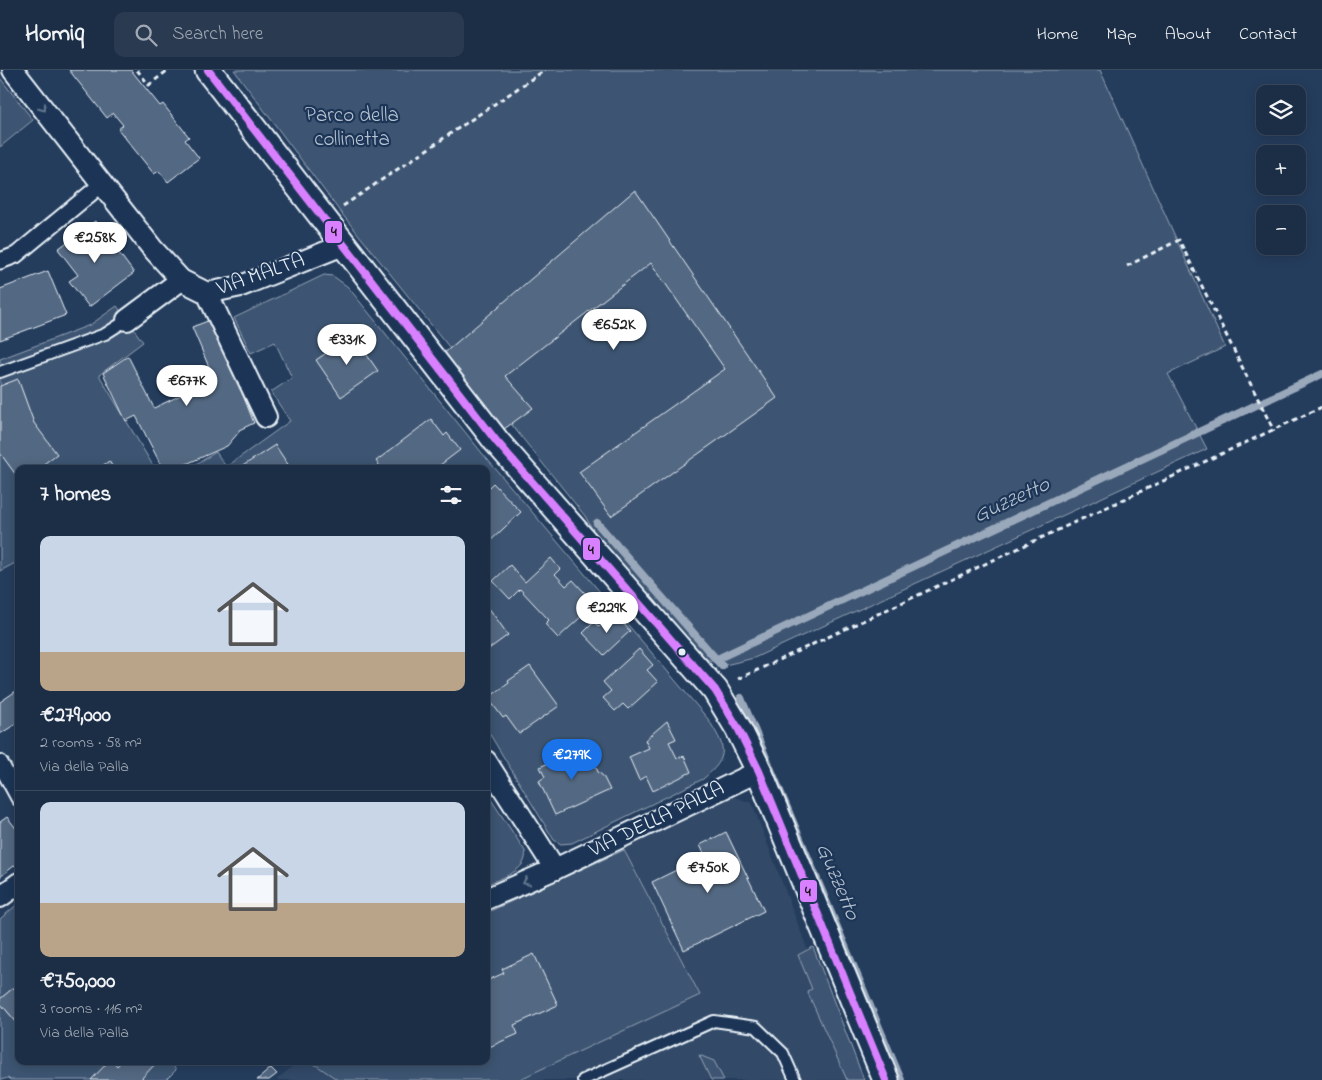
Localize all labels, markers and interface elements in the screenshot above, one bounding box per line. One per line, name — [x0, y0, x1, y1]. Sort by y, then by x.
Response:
search box — [114, 12, 464, 57]
text: Homiq — [25, 17, 84, 52]
icon: search — [132, 21, 160, 49]
text: Search here — [172, 21, 263, 48]
text: Home — [1037, 22, 1078, 48]
text: Map — [1106, 22, 1137, 48]
text: About — [1165, 22, 1211, 48]
text: Contact — [1239, 22, 1297, 48]
map controls — [1256, 85, 1306, 255]
button: layers — [1256, 85, 1306, 135]
park label: Parco della collinetta — [305, 101, 399, 155]
one-way arrow — [38, 103, 47, 112]
button: + — [1256, 145, 1306, 195]
button: − — [1256, 205, 1306, 255]
line badge: 4 — [324, 220, 343, 244]
pin: €258K — [60, 222, 130, 264]
text: 4 — [330, 222, 337, 243]
text: €258K — [74, 226, 116, 250]
street label: VIA MALTA — [212, 246, 309, 304]
pin: €652K — [579, 308, 649, 351]
text: €652K — [592, 313, 636, 337]
pin: €331K — [312, 324, 382, 366]
text: €331K — [328, 328, 366, 352]
pin: €677K — [152, 364, 222, 407]
text: €677K — [167, 369, 207, 393]
water label: Guzzetto — [969, 469, 1057, 533]
text: 7 homes — [40, 480, 111, 510]
icon: filters — [437, 481, 465, 509]
line badge: 4 — [582, 537, 601, 561]
text: 4 — [587, 540, 594, 561]
icon: home — [208, 569, 298, 659]
pin: €229K — [572, 592, 642, 634]
text: €229K — [587, 596, 627, 620]
unlabelled marker — [677, 647, 687, 657]
text: €279,000 — [40, 701, 111, 731]
text: 2 rooms · 58 m² — [40, 731, 142, 755]
pin: €279K — [537, 738, 607, 781]
text: €279K — [553, 743, 591, 767]
text: Via della Palla — [40, 755, 129, 779]
street label: VIA DELLA PALLA — [583, 774, 730, 866]
icon: home — [208, 834, 298, 924]
water label: Guzzetto — [806, 839, 868, 927]
pin: €750K — [673, 852, 743, 894]
text: €750K — [687, 856, 729, 880]
one-way arrow — [522, 875, 531, 886]
line badge: 4 — [799, 879, 818, 903]
text: 4 — [804, 882, 811, 903]
text: €750,000 — [40, 967, 115, 997]
text: 3 rooms · 116 m² — [40, 997, 143, 1021]
text: Via della Palla — [40, 1021, 129, 1045]

